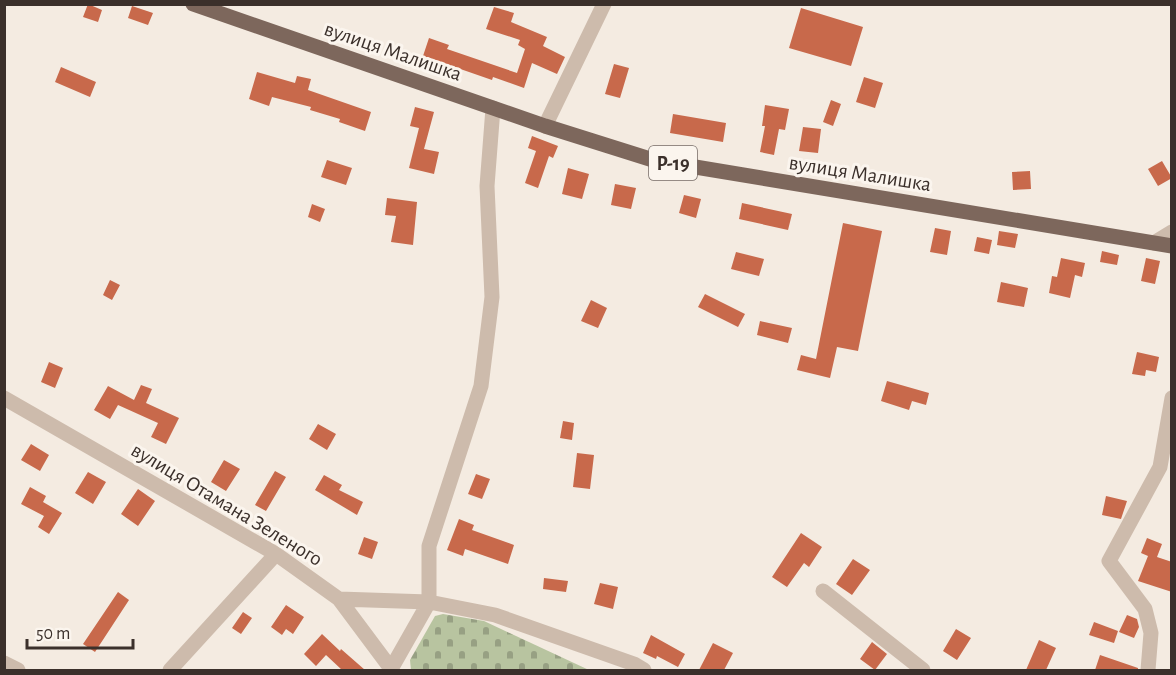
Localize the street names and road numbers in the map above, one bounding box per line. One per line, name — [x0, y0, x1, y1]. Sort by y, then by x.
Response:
street label: вулиця Малишка — [321, 18, 465, 85]
road number: Р-19 — [649, 146, 697, 180]
street label: вулиця Малишка — [787, 152, 933, 195]
street label: вулиця Отамана Зеленого — [128, 439, 326, 570]

